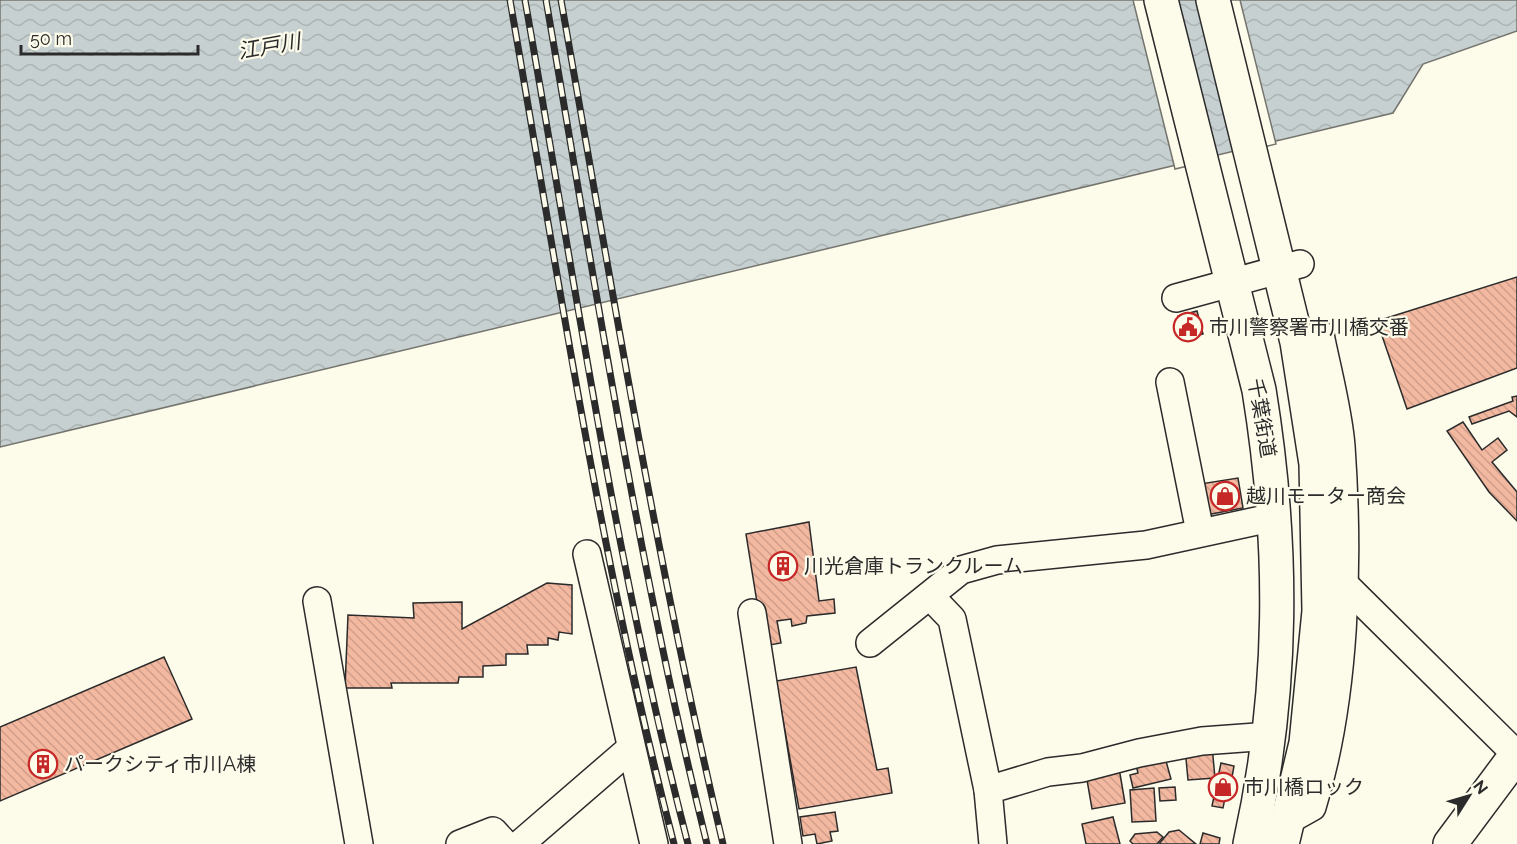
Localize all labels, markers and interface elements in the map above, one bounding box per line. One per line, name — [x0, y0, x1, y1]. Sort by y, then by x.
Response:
scale bar — [21, 18, 198, 56]
text: 50 m — [30, 28, 72, 49]
water label: 江戸川 — [236, 28, 304, 64]
public building icon: 市川警察署市川橋交番 — [1172, 311, 1204, 343]
place label: 市川警察署市川橋交番 — [1209, 315, 1409, 339]
street label: 千葉街道 — [1243, 377, 1281, 459]
shop icon: 越川モーター商会 — [1209, 480, 1241, 512]
place label: 越川モーター商会 — [1246, 484, 1406, 508]
building icon: 川光倉庫トランクルーム — [767, 550, 799, 582]
place label: 川光倉庫トランクルーム — [804, 554, 1023, 578]
building icon: パークシティ市川A棟 — [27, 748, 59, 780]
place label: パークシティ市川A棟 — [64, 752, 256, 776]
north arrow — [1439, 766, 1499, 826]
shop icon: 市川橋ロック — [1207, 771, 1239, 803]
place label: 市川橋ロック — [1244, 775, 1364, 799]
text: N — [1469, 777, 1492, 798]

